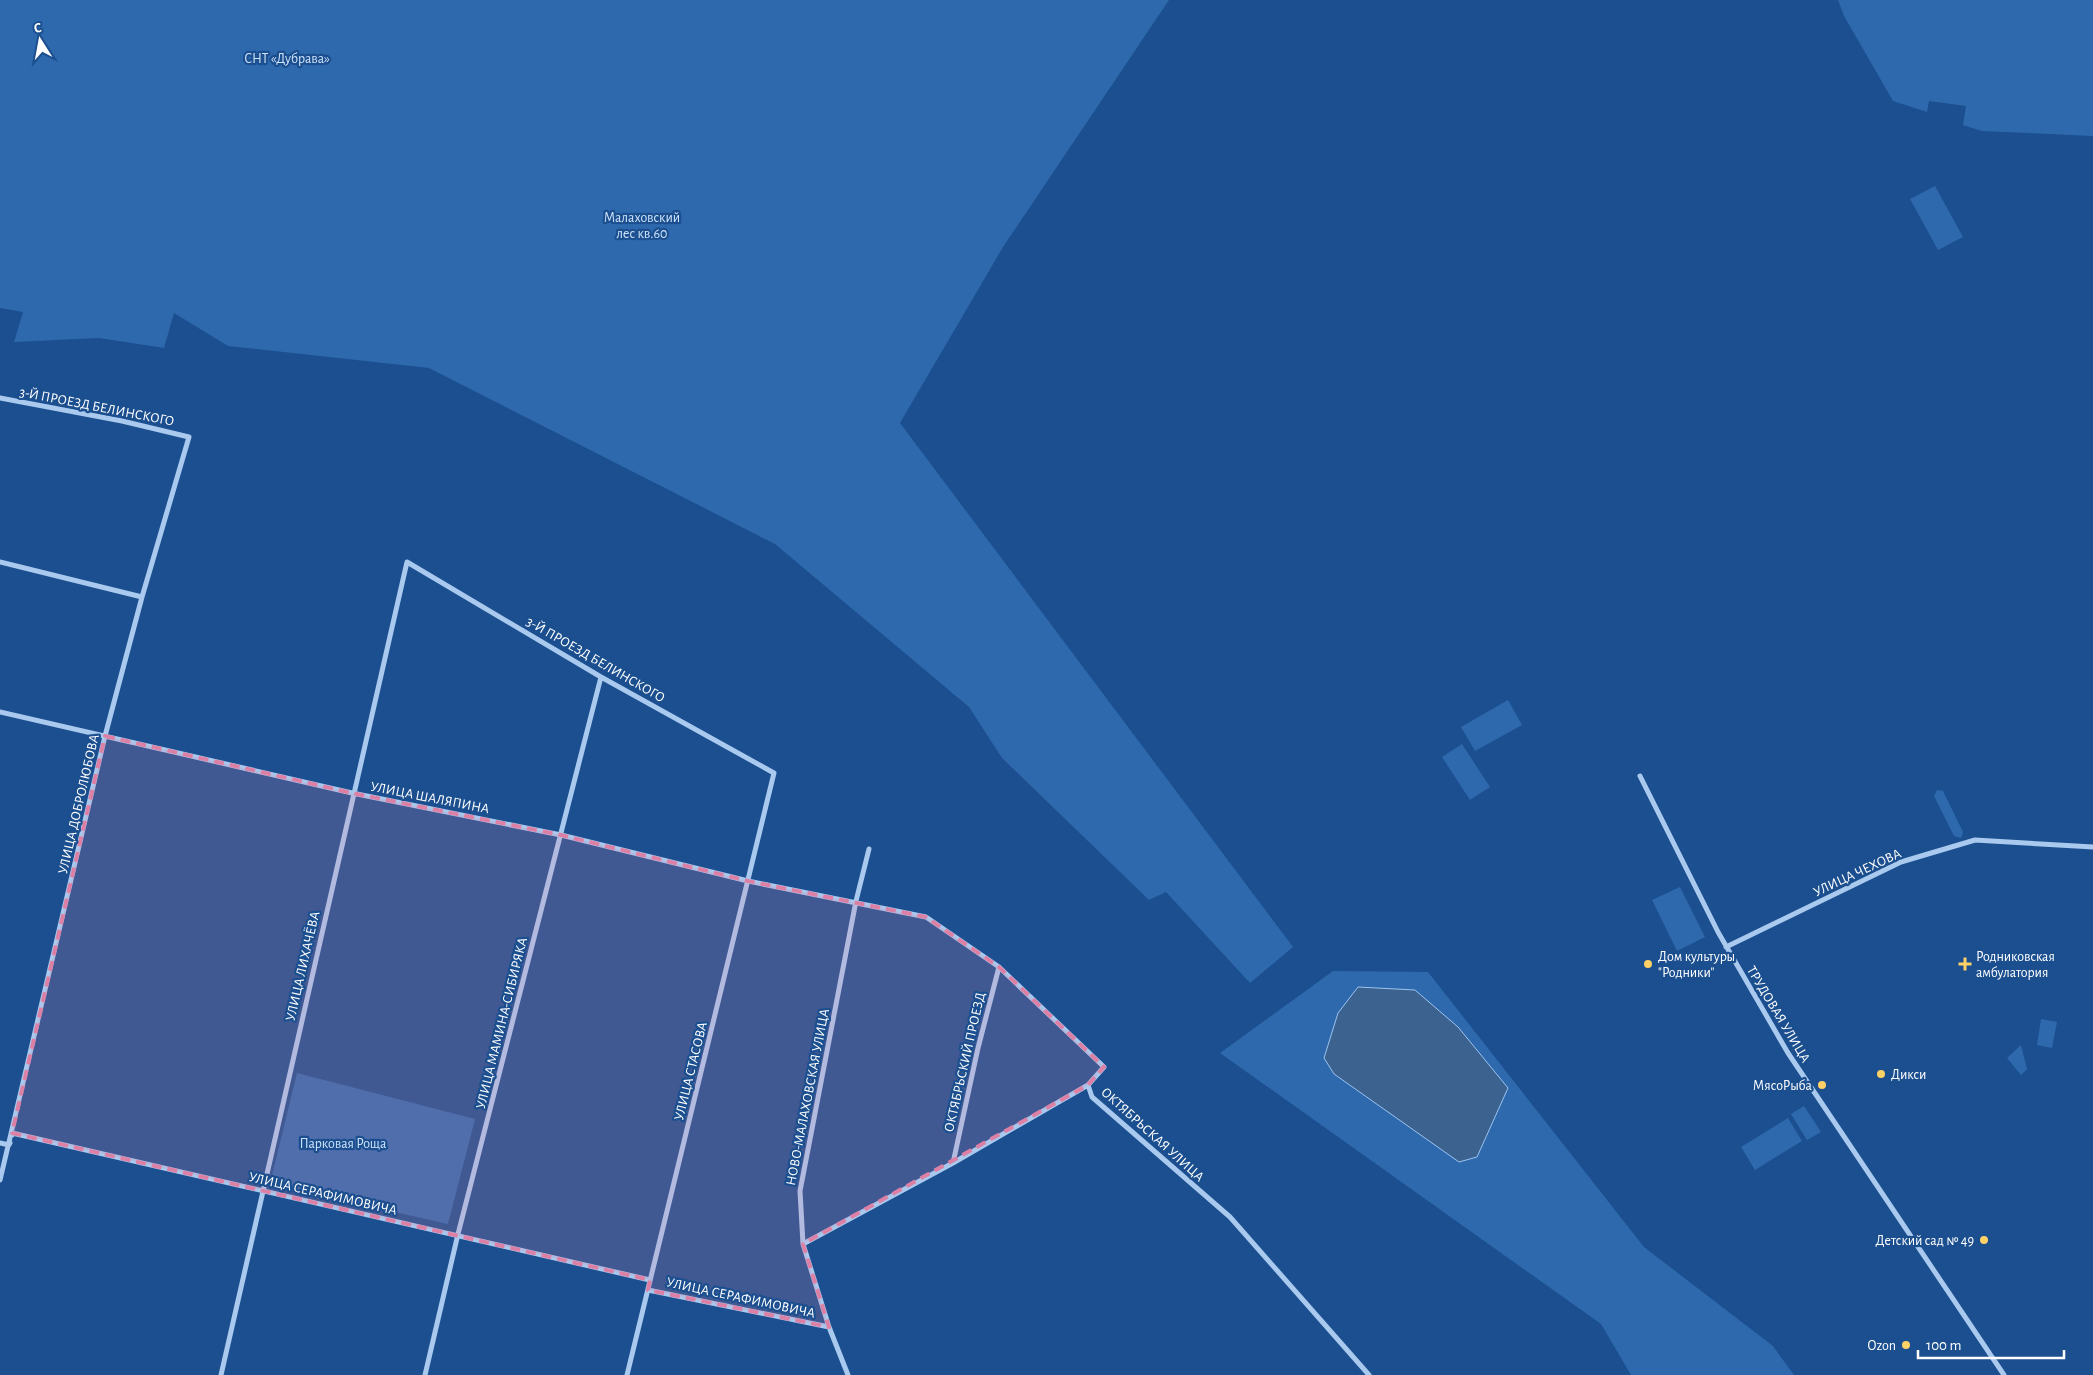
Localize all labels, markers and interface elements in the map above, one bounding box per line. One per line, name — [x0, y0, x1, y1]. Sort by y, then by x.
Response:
north arrow — [15, 15, 65, 65]
text: С — [33, 21, 43, 36]
park label: СНТ «Дубрава» — [244, 52, 330, 66]
park label: Малаховский лес кв.60 — [604, 211, 680, 241]
street label: 3-Й ПРОЕЗД БЕЛИНСКОГО — [18, 384, 176, 429]
street label: 3-Й ПРОЕЗД БЕЛИНСКОГО — [524, 614, 668, 705]
street label: УЛИЦА ДОБРОЛЮБОВА — [56, 733, 102, 876]
street label: УЛИЦА ШАЛЯПИНА — [369, 780, 490, 816]
street label: УЛИЦА ЧЕХОВА — [1811, 846, 1903, 899]
street label: УЛИЦА ЛИХАЧЁВА — [282, 910, 322, 1022]
street label: УЛИЦА МАМИНА-СИБИРЯКА — [474, 936, 530, 1111]
place label: Дом культуры "Родники" — [1658, 950, 1735, 980]
place label: Родниковская амбулатория — [1976, 950, 2055, 980]
marker: Родниковская амбулатория — [1958, 957, 1972, 971]
marker: Дом культуры "Родники" — [1642, 958, 1654, 970]
street label: ТРУДОВАЯ УЛИЦА — [1744, 964, 1812, 1065]
street label: ОКТЯБРЬСКИЙ ПРОЕЗД — [941, 991, 988, 1133]
street label: НОВО-МАЛАХОВСКАЯ УЛИЦА — [784, 1008, 832, 1187]
street label: УЛИЦА СТАСОВА — [672, 1021, 710, 1122]
marker: Дикси — [1875, 1068, 1887, 1080]
place label: Дикси — [1891, 1068, 1926, 1082]
place label: МясоРыба — [1753, 1079, 1813, 1093]
marker: МясоРыба — [1816, 1079, 1828, 1091]
street label: ОКТЯБРЬСКАЯ УЛИЦА — [1098, 1085, 1206, 1184]
park label: Парковая Роща — [299, 1137, 387, 1151]
street label: УЛИЦА СЕРАФИМОВИЧА — [247, 1170, 398, 1218]
place label: Детский сад № 49 — [1875, 1234, 1974, 1248]
marker: Детский сад № 49 — [1978, 1234, 1990, 1246]
street label: УЛИЦА СЕРАФИМОВИЧА — [665, 1275, 816, 1321]
scale bar — [1918, 1328, 2064, 1360]
text: 100 m — [1926, 1338, 1961, 1353]
place label: Ozon — [1868, 1339, 1896, 1353]
marker: Ozon — [1900, 1339, 1912, 1351]

